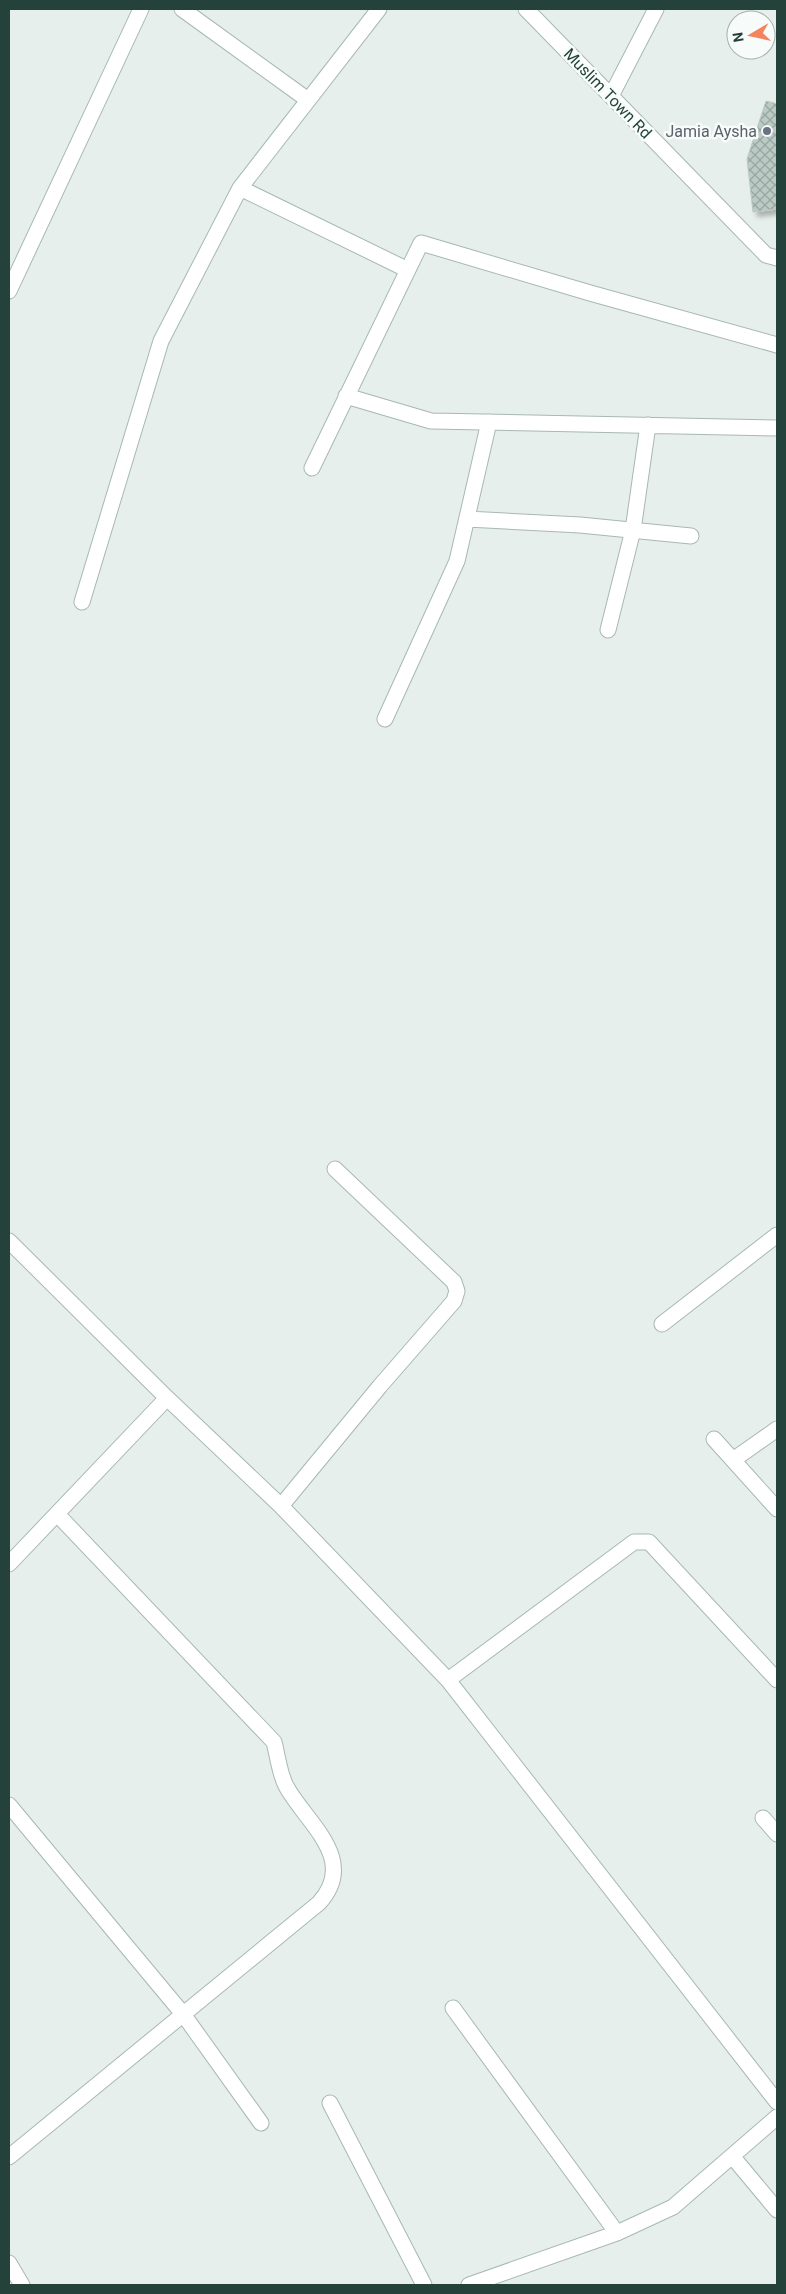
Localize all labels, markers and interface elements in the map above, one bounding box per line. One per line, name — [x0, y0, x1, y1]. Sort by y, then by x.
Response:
north arrow — [726, 10, 776, 60]
text: N — [729, 31, 747, 43]
street label: Muslim Town Rd — [560, 44, 656, 142]
place label: Jamia Aysha — [665, 122, 757, 141]
marker: Jamia Aysha — [761, 125, 773, 137]

